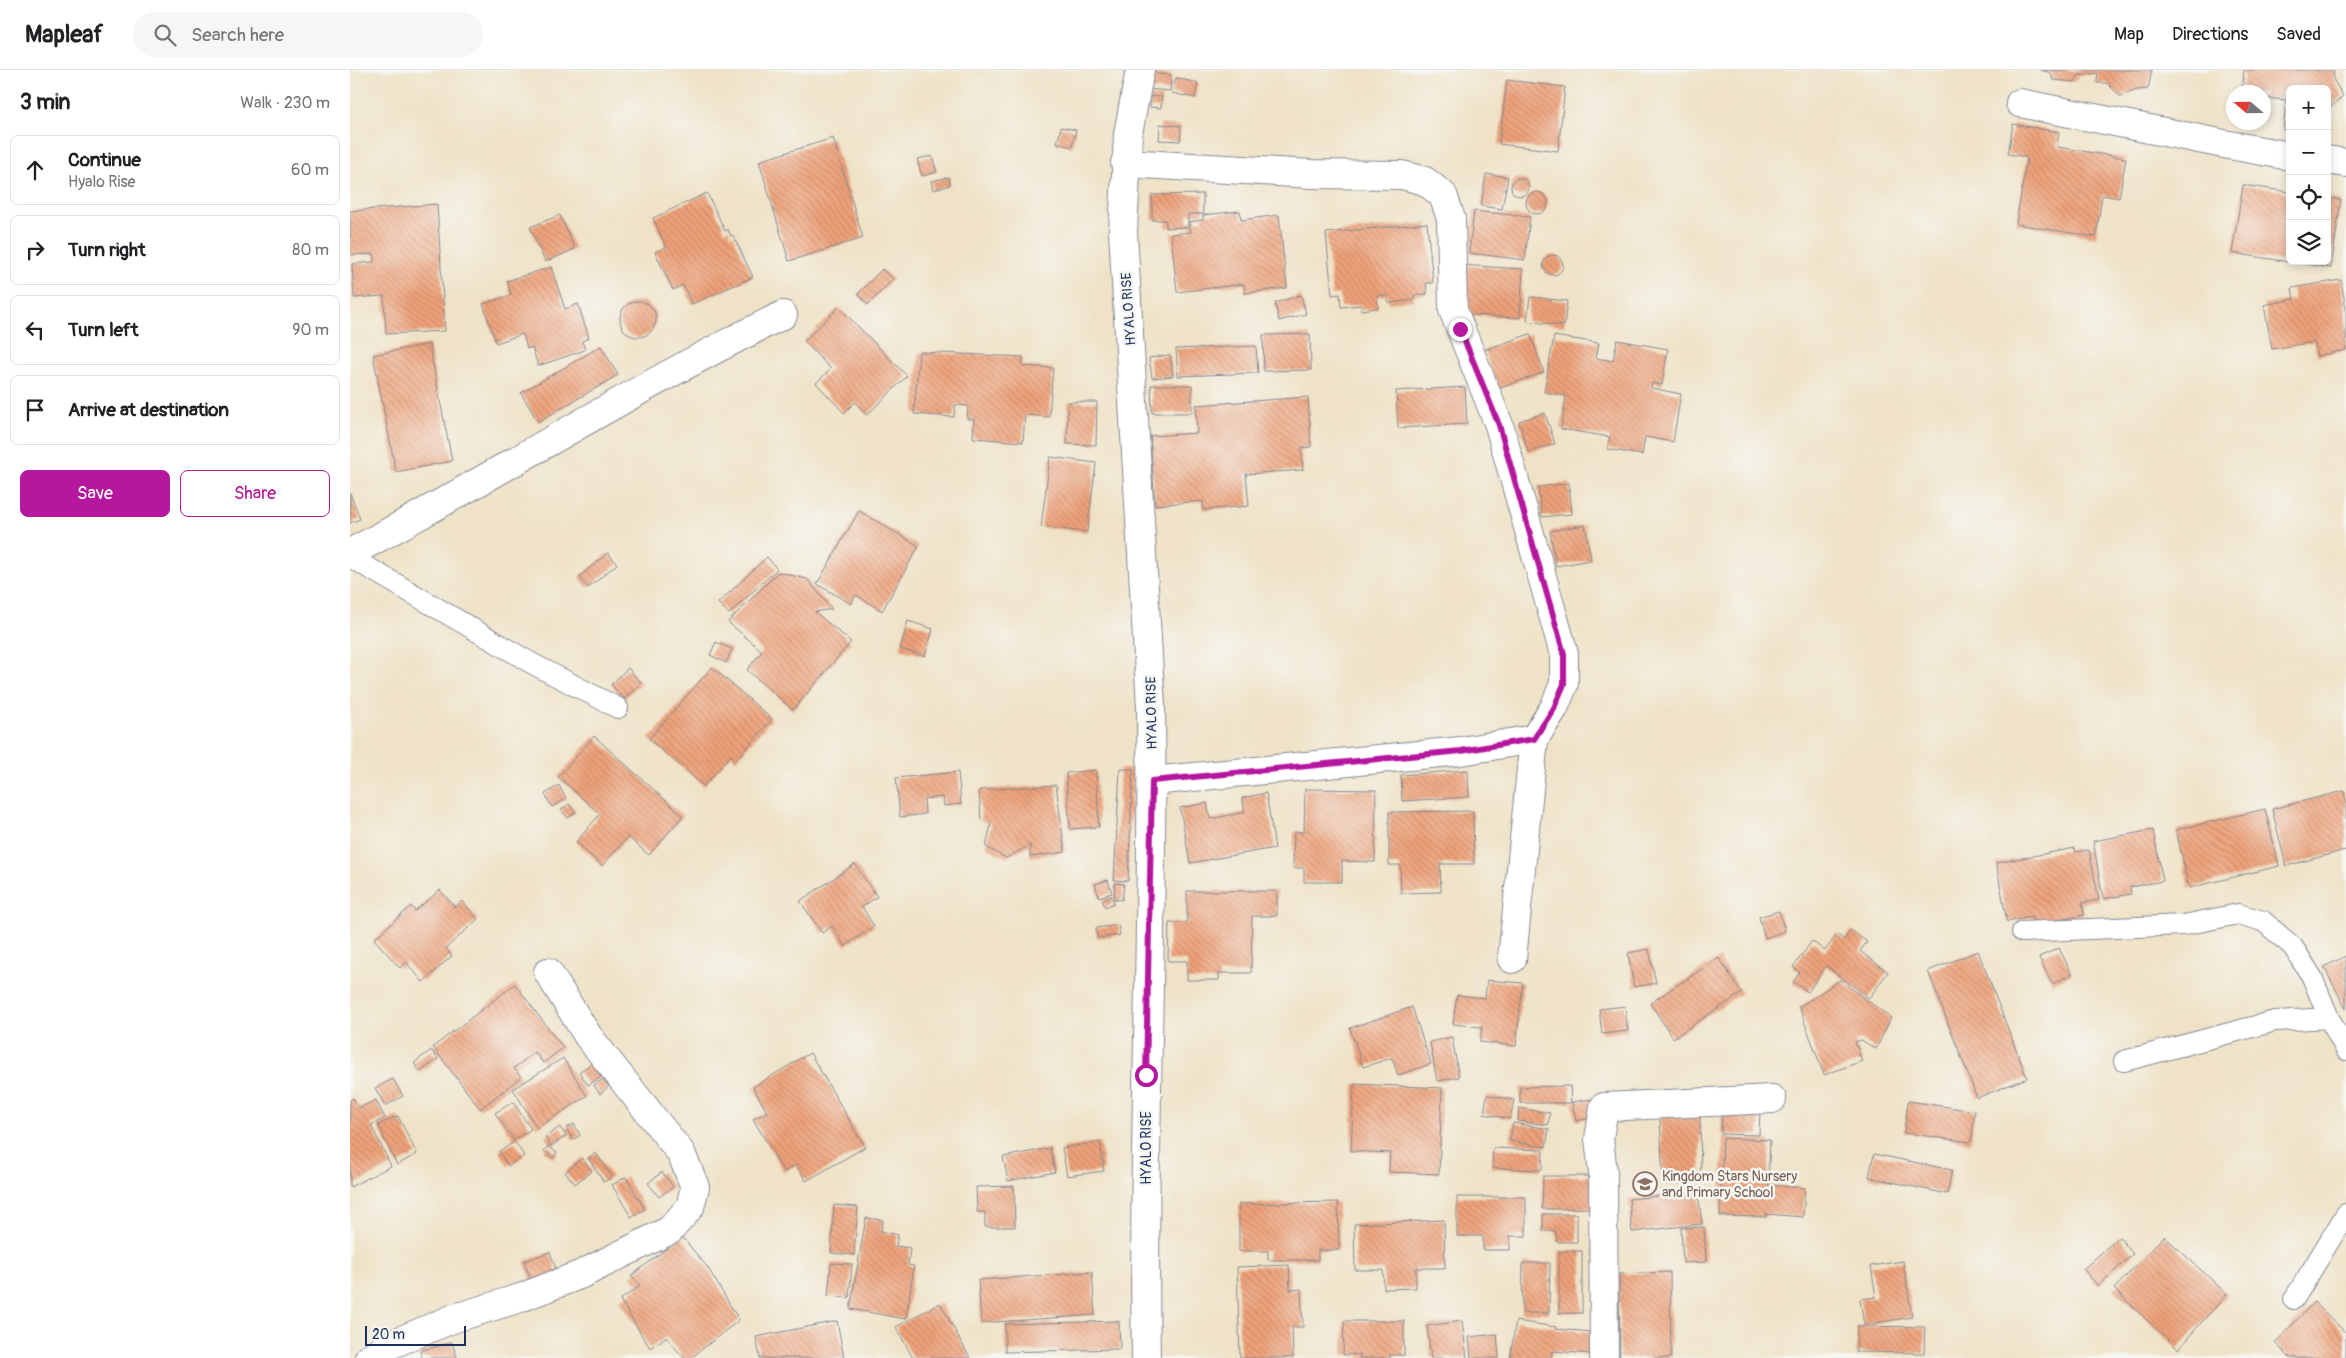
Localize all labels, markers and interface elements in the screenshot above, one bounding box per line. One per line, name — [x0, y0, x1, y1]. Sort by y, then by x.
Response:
search box — [133, 12, 483, 57]
text: Mapleaf — [25, 20, 103, 49]
icon: search — [151, 21, 179, 49]
text: Search here — [191, 23, 284, 47]
text: Map — [2114, 23, 2144, 46]
text: Directions — [2172, 23, 2248, 46]
text: Saved — [2276, 23, 2321, 46]
north arrow — [2226, 85, 2271, 130]
map controls — [2286, 85, 2331, 265]
button: + — [2286, 85, 2331, 130]
text: 3 min — [20, 89, 70, 116]
text: Walk · 230 m — [240, 93, 330, 113]
button: − — [2286, 130, 2331, 175]
text: Continue — [68, 148, 141, 172]
icon: ahead — [21, 156, 49, 184]
text: 60 m — [291, 160, 329, 180]
text: Hyalo Rise — [68, 172, 135, 192]
button: locate — [2286, 175, 2331, 220]
button: layers — [2286, 220, 2331, 265]
icon: right — [21, 236, 49, 264]
text: Turn right — [68, 238, 146, 262]
text: 80 m — [292, 240, 329, 260]
street label: HYALO RISE — [1117, 272, 1140, 346]
icon: left — [21, 316, 49, 344]
text: Turn left — [68, 318, 138, 342]
route end — [1449, 318, 1472, 341]
text: 90 m — [292, 320, 329, 340]
icon: arrive — [21, 396, 49, 424]
text: Arrive at destination — [68, 398, 229, 422]
button: Save — [20, 470, 170, 517]
button: Share — [180, 470, 330, 517]
street label: HYALO RISE — [1142, 676, 1161, 750]
route start — [1135, 1064, 1158, 1087]
street label: HYALO RISE — [1138, 1111, 1155, 1185]
place label: Kingdom Stars Nursery and Primary School — [1662, 1168, 1797, 1201]
school or university icon: Kingdom Stars Nursery and Primary School — [1632, 1171, 1658, 1197]
scale bar — [365, 1323, 466, 1346]
text: 20 m — [372, 1326, 405, 1343]

